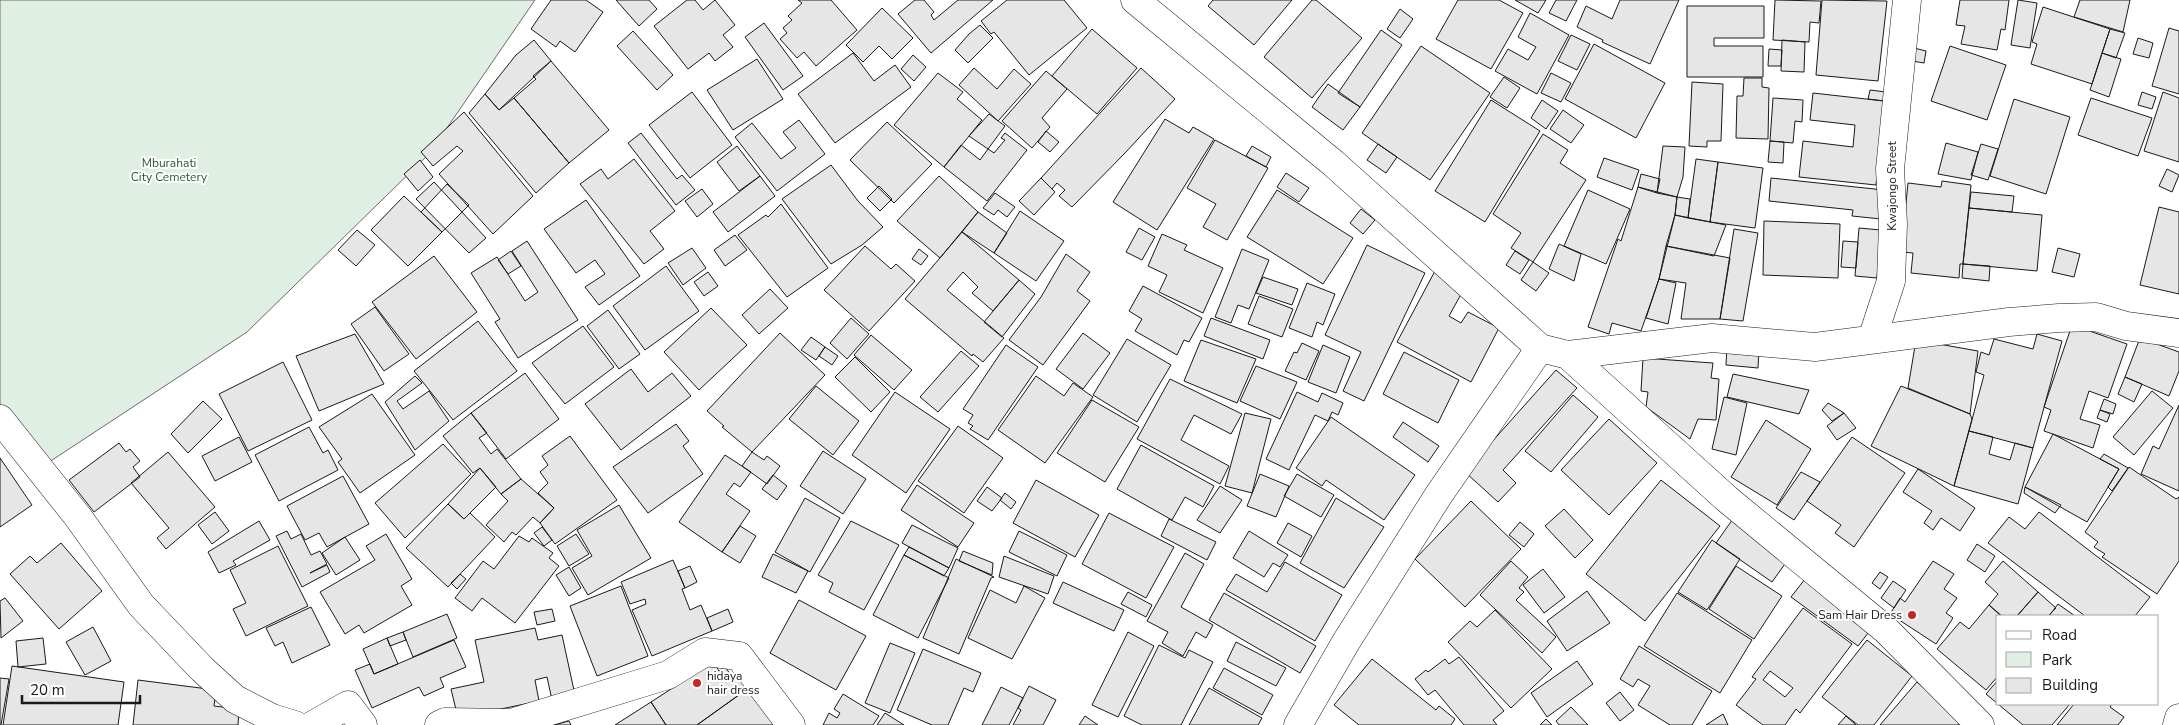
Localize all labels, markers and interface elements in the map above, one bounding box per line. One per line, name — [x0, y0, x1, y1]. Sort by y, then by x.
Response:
street label: Kwajongo Street — [1884, 141, 1900, 231]
park label: Mburahati City Cemetery — [131, 155, 208, 185]
place label: Sam Hair Dress — [1818, 607, 1902, 623]
marker: Sam Hair Dress — [1906, 609, 1918, 621]
legend — [1996, 615, 2159, 705]
text: Road — [2042, 625, 2077, 645]
text: Park — [2042, 650, 2072, 670]
place label: hidaya hair dress — [707, 668, 760, 698]
scale bar — [22, 672, 140, 704]
text: Building — [2042, 675, 2098, 695]
marker: hidaya hair dress — [691, 677, 703, 689]
text: 20 m — [30, 680, 65, 700]

